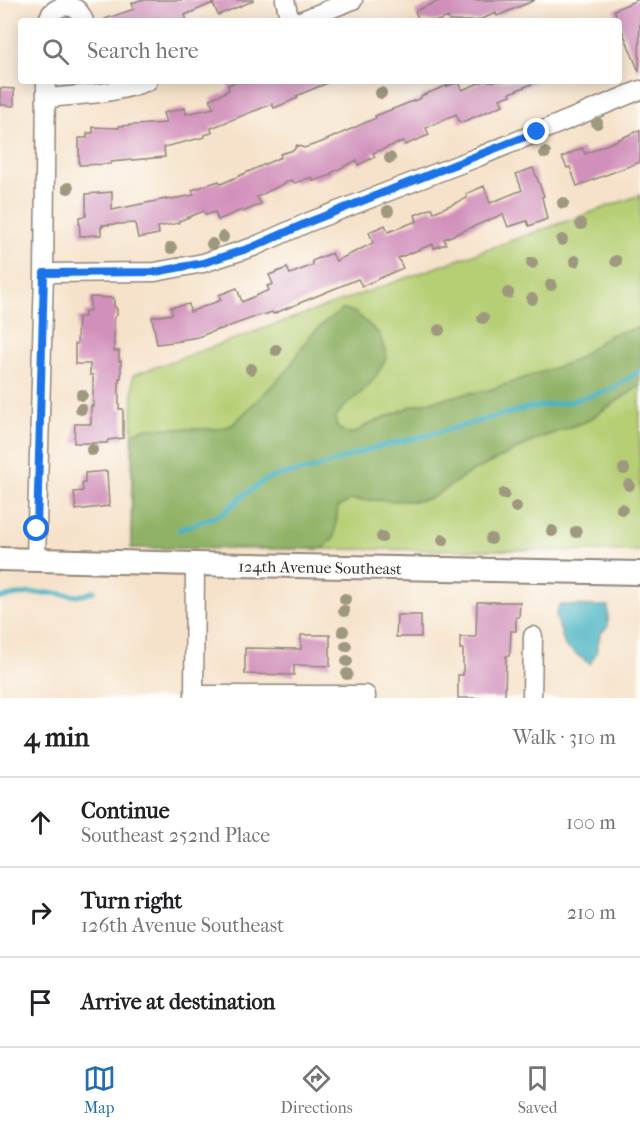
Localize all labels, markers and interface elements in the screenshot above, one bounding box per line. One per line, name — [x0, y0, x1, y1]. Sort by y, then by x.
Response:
search box — [18, 18, 622, 84]
icon: search — [39, 35, 72, 68]
text: Search here — [87, 38, 199, 64]
route end — [523, 118, 549, 144]
route start — [23, 515, 49, 541]
street label: 124th Avenue Southeast — [238, 557, 402, 578]
text: 4 min — [24, 722, 89, 753]
text: Walk · 310 m — [513, 726, 616, 749]
text: Continue — [81, 798, 170, 824]
icon: ahead — [24, 806, 57, 839]
text: 100 m — [566, 811, 616, 834]
text: Southeast 252nd Place — [81, 824, 270, 847]
text: Turn right — [81, 888, 182, 914]
icon: right — [24, 896, 57, 929]
text: 210 m — [567, 901, 616, 924]
text: 126th Avenue Southeast — [81, 914, 284, 937]
icon: arrive — [24, 986, 57, 1019]
text: Arrive at destination — [81, 989, 275, 1015]
tab: Map — [83, 1062, 116, 1117]
tab: Directions — [281, 1062, 353, 1117]
tab: Saved — [518, 1062, 557, 1117]

